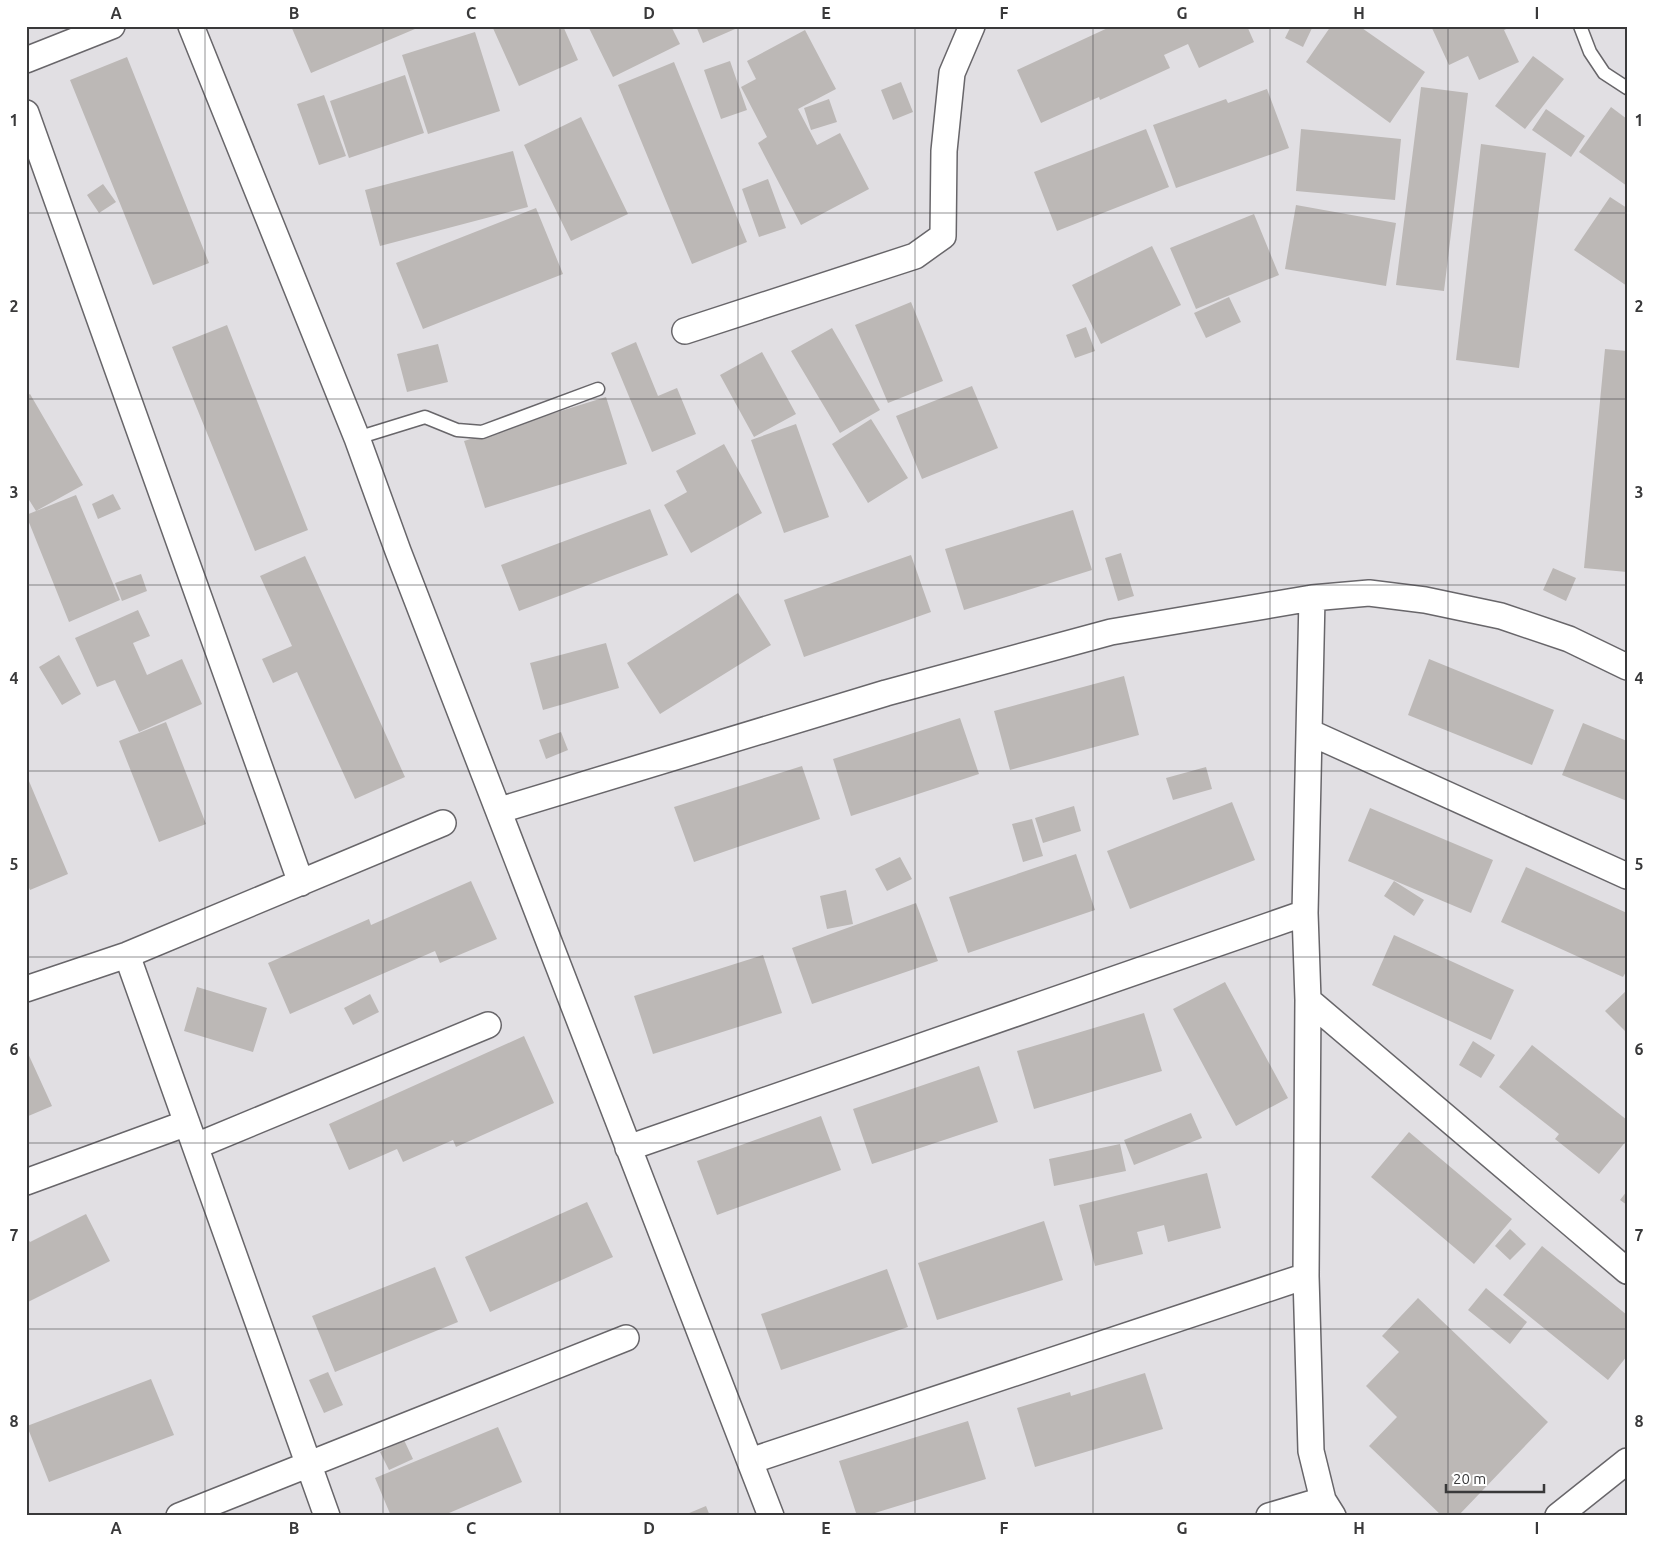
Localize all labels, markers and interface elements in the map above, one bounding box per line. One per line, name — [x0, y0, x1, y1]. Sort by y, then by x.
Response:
text: A — [110, 4, 122, 22]
text: B — [289, 4, 299, 22]
text: C — [466, 4, 476, 22]
text: D — [643, 4, 655, 22]
text: E — [821, 4, 831, 22]
text: F — [1000, 4, 1009, 22]
text: G — [1176, 4, 1188, 22]
text: H — [1353, 4, 1365, 22]
text: I — [1535, 4, 1539, 22]
text: 1 — [9, 111, 19, 129]
text: 1 — [1634, 111, 1644, 129]
text: 2 — [9, 297, 19, 315]
text: 2 — [1634, 297, 1644, 315]
text: 3 — [9, 483, 19, 501]
text: 3 — [1634, 483, 1644, 501]
text: 4 — [9, 669, 19, 687]
text: 4 — [1634, 669, 1644, 687]
text: 5 — [9, 855, 19, 873]
text: 5 — [1634, 855, 1644, 873]
text: 6 — [9, 1040, 19, 1058]
text: 6 — [1634, 1040, 1644, 1058]
text: 7 — [9, 1226, 19, 1244]
text: 7 — [1634, 1226, 1644, 1244]
text: 8 — [9, 1412, 19, 1430]
text: 8 — [1634, 1412, 1644, 1430]
scale bar — [1446, 1462, 1543, 1494]
text: 20 m — [1453, 1470, 1486, 1487]
text: A — [110, 1519, 122, 1537]
text: B — [289, 1519, 299, 1537]
text: C — [466, 1519, 476, 1537]
text: D — [643, 1519, 655, 1537]
text: E — [821, 1519, 831, 1537]
text: F — [1000, 1519, 1009, 1537]
text: G — [1176, 1519, 1188, 1537]
text: H — [1353, 1519, 1365, 1537]
text: I — [1535, 1519, 1539, 1537]

